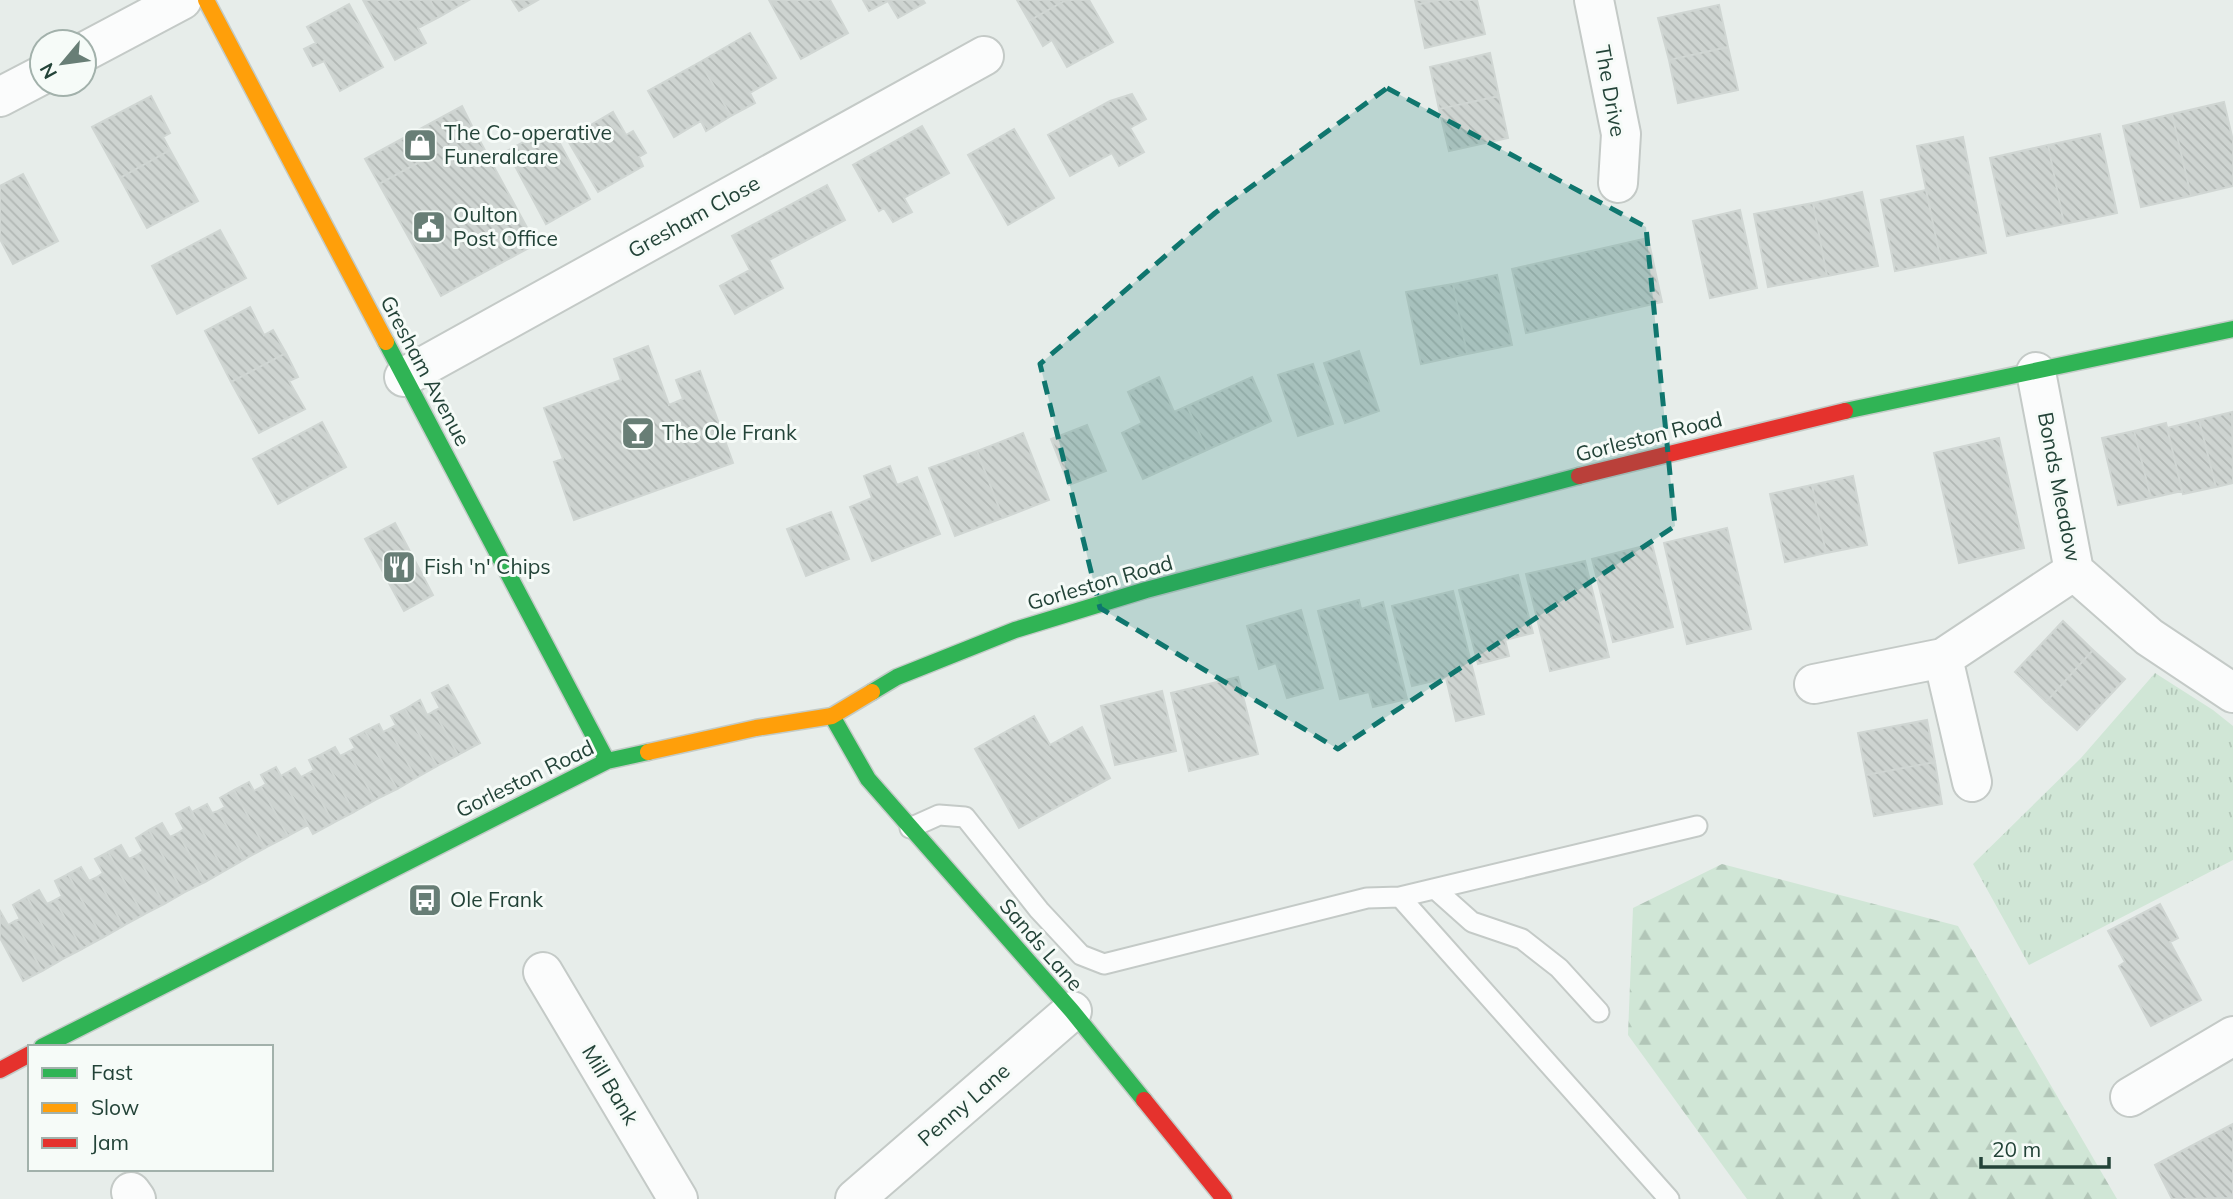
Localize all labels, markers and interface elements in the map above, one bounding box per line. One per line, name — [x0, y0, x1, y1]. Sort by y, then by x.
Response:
north arrow — [28, 28, 98, 98]
street label: The Drive — [1590, 43, 1632, 139]
text: N — [34, 59, 62, 83]
place label: The Co-operative Funeralcare — [444, 119, 612, 169]
shop icon: The Co-operative Funeralcare — [401, 126, 439, 164]
street label: Gresham Close — [623, 169, 764, 263]
place label: Oulton Post Office — [453, 201, 558, 251]
public building icon: Oulton Post Office — [410, 208, 448, 246]
street label: Gresham Avenue — [375, 291, 476, 450]
street label: Gorleston Road — [1573, 405, 1725, 467]
street label: Bonds Meadow — [2033, 410, 2087, 564]
bar icon: The Ole Frank — [619, 414, 657, 452]
place label: The Ole Frank — [662, 419, 797, 445]
restaurant icon: Fish 'n' Chips — [380, 548, 418, 586]
street label: Gorleston Road — [1024, 549, 1176, 615]
place label: Fish 'n' Chips — [424, 553, 551, 579]
street label: Gorleston Road — [451, 733, 598, 823]
bus stop icon: Ole Frank — [406, 881, 444, 919]
place label: Ole Frank — [450, 886, 543, 912]
street label: Sands Lane — [994, 893, 1089, 996]
street label: Mill Bank — [577, 1040, 645, 1129]
legend — [28, 1045, 273, 1171]
street label: Penny Lane — [912, 1057, 1015, 1151]
text: Fast — [91, 1059, 133, 1085]
text: Slow — [91, 1094, 139, 1120]
scale bar — [1981, 1126, 2109, 1170]
text: Jam — [91, 1129, 129, 1155]
text: 20 m — [1992, 1136, 2041, 1162]

